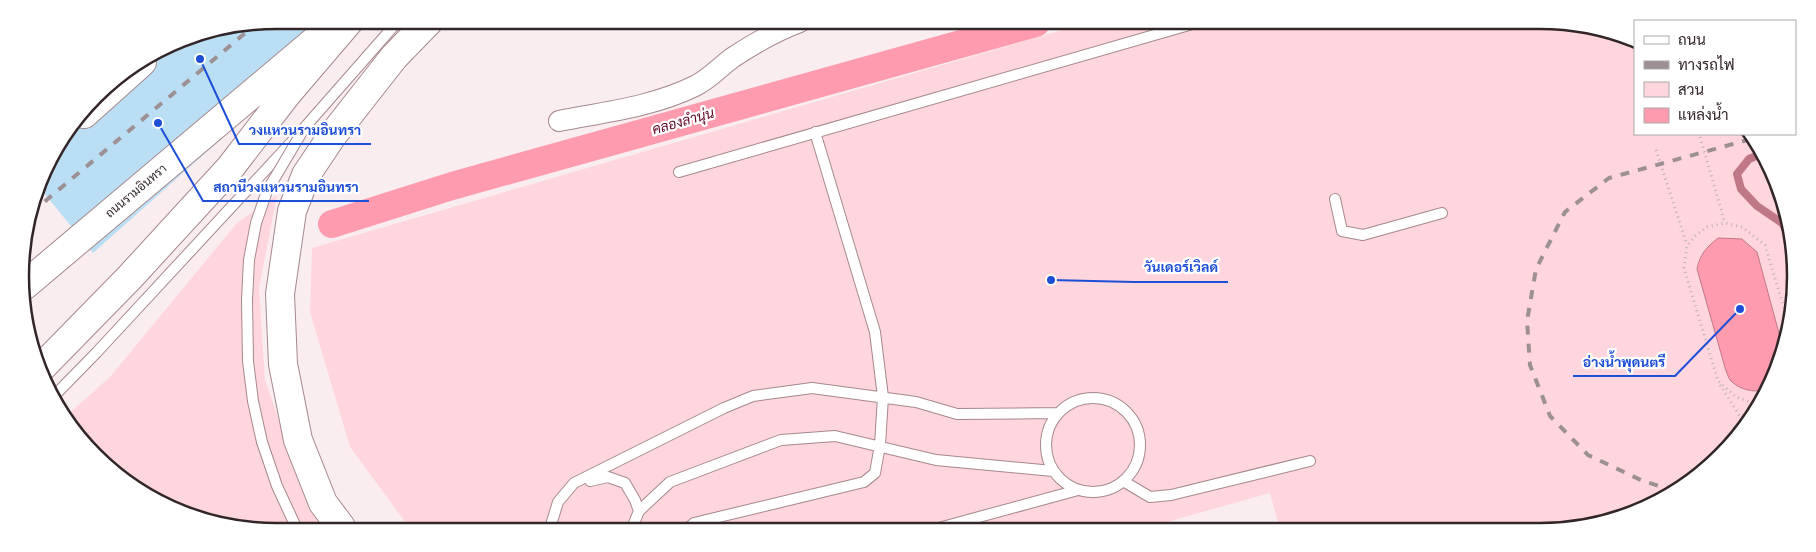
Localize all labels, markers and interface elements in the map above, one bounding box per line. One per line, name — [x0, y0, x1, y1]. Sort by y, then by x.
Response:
legend — [1634, 20, 1796, 135]
text: ถนน — [1678, 30, 1706, 49]
text: ทางรถไฟ — [1678, 55, 1735, 74]
text: สวน — [1678, 80, 1704, 99]
text: แหล่งน้ำ — [1678, 102, 1729, 124]
water label: คลองลำนุ่น — [650, 104, 717, 139]
callout: วงแหวนรามอินทรา — [239, 115, 371, 144]
text: วงแหวนรามอินทรา — [249, 121, 361, 139]
street label: ถนนรามอินทรา — [102, 161, 169, 221]
callout: สถานีวงแหวนรามอินทรา — [203, 172, 369, 201]
text: สถานีวงแหวนรามอินทรา — [213, 178, 359, 196]
callout: วันเดอร์เวิลด์ — [1134, 253, 1228, 282]
text: วันเดอร์เวิลด์ — [1144, 258, 1219, 276]
callout: อ่างน้ำพุดนตรี — [1573, 347, 1675, 376]
text: อ่างน้ำพุดนตรี — [1583, 350, 1666, 373]

